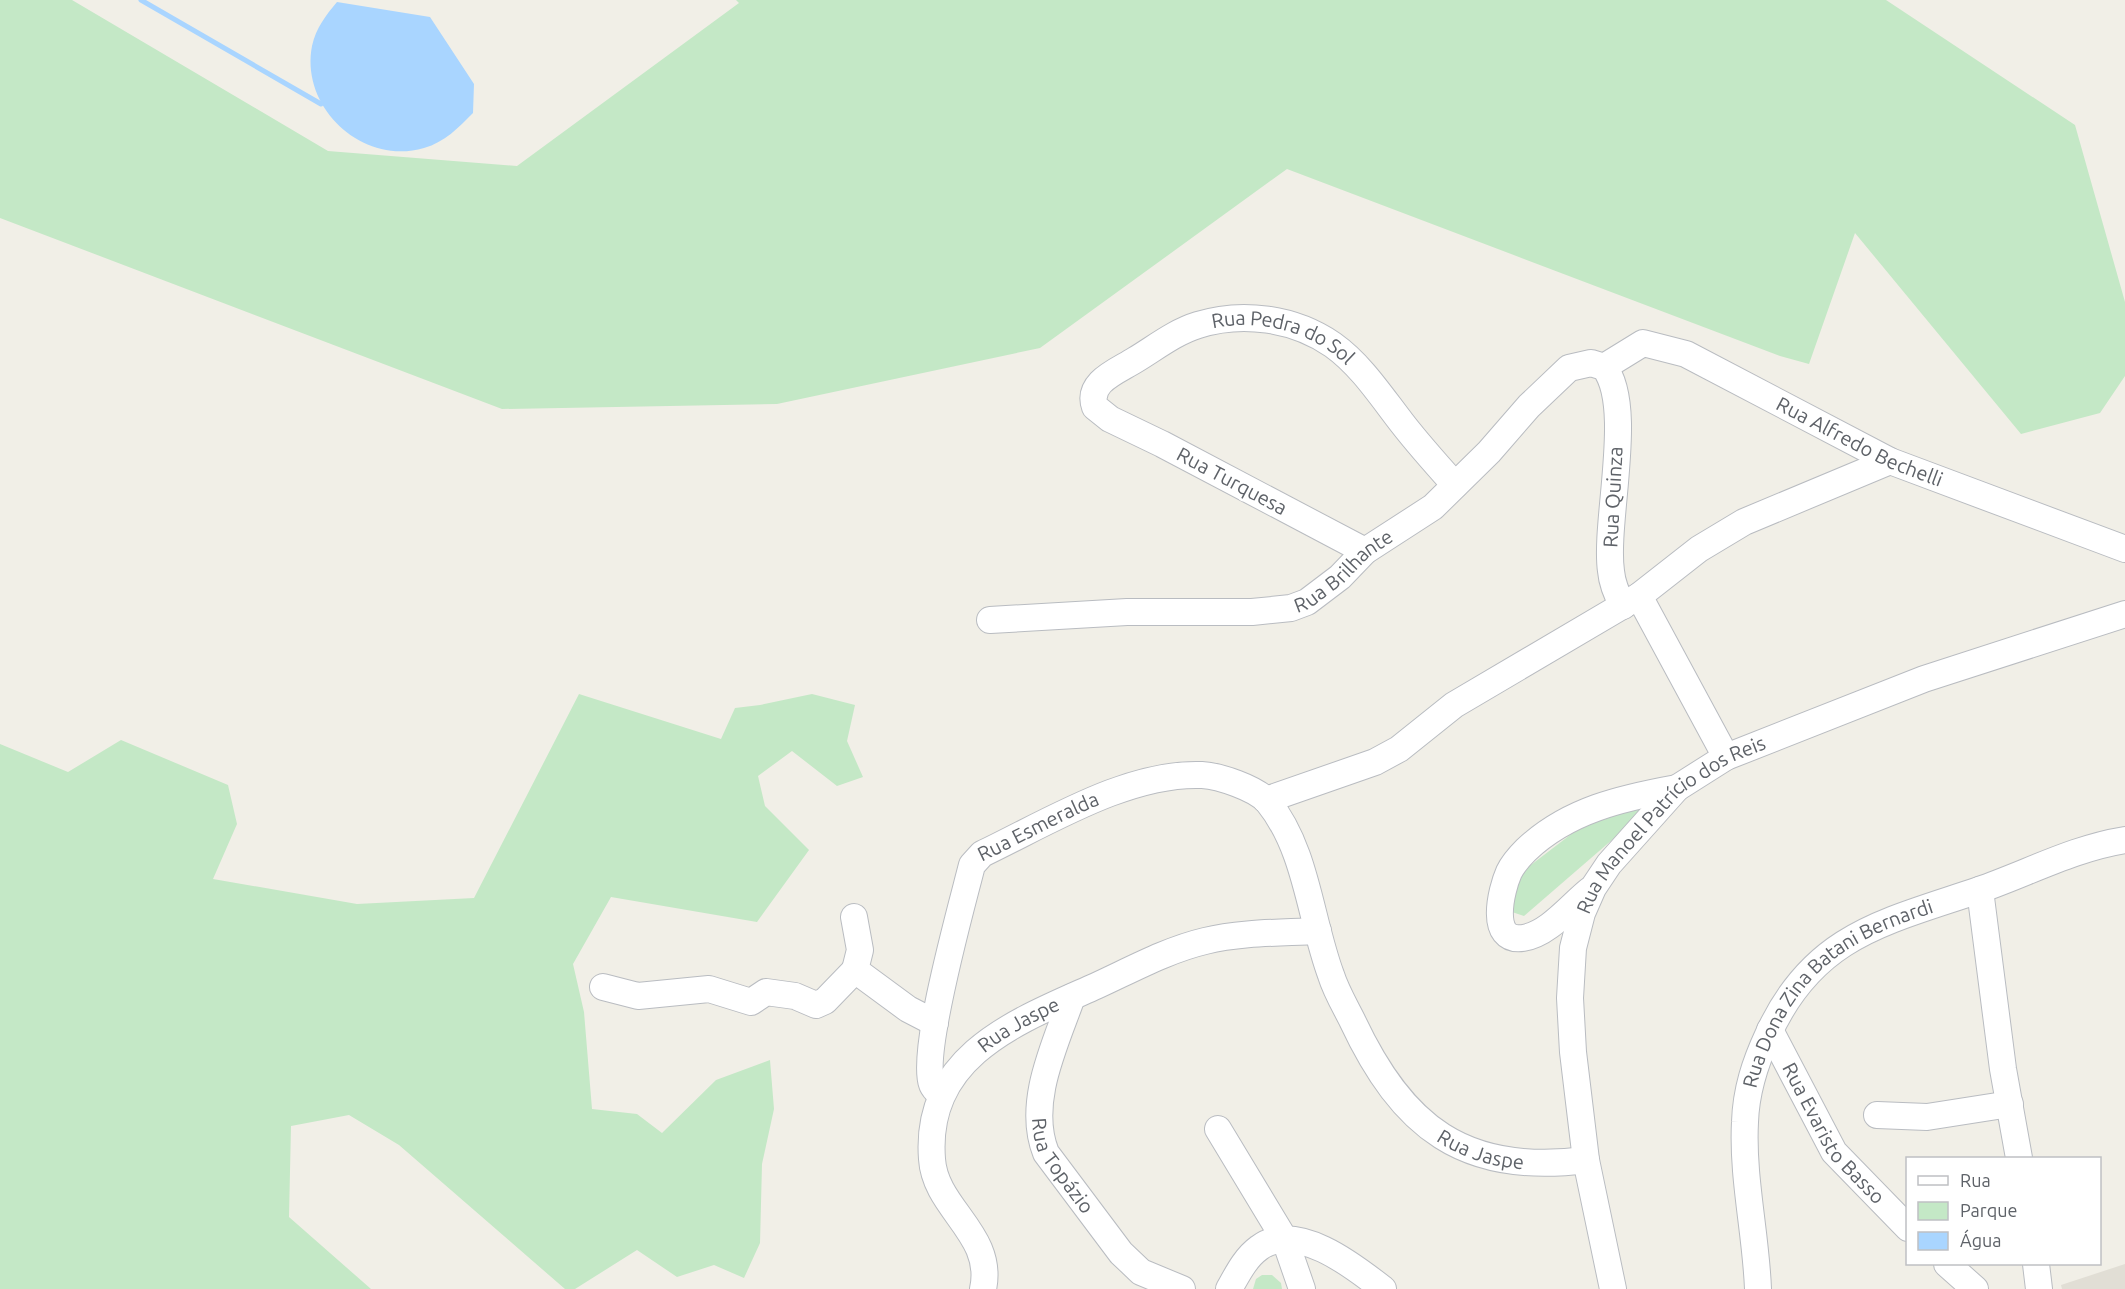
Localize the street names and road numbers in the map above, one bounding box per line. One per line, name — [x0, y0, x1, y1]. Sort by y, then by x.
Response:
street label: Rua Pedra do Sol — [1210, 306, 1360, 368]
street label: Rua Alfredo Bechelli — [1773, 392, 1946, 491]
street label: Rua Turquesa — [1173, 442, 1291, 519]
street label: Rua Quinza — [1598, 446, 1627, 548]
street label: Rua Brilhante — [1291, 524, 1397, 617]
street label: Rua Manoel Patrício dos Reis — [1571, 731, 1769, 917]
street label: Rua Esmeralda — [974, 787, 1102, 865]
street label: Rua Dona Zina Batani Bernardi — [1738, 894, 1936, 1090]
street label: Rua Jaspe — [973, 992, 1063, 1057]
street label: Rua Evaristo Basso — [1778, 1058, 1890, 1208]
street label: Rua Topázio — [1028, 1117, 1099, 1217]
street label: Rua Jaspe — [1433, 1124, 1525, 1173]

